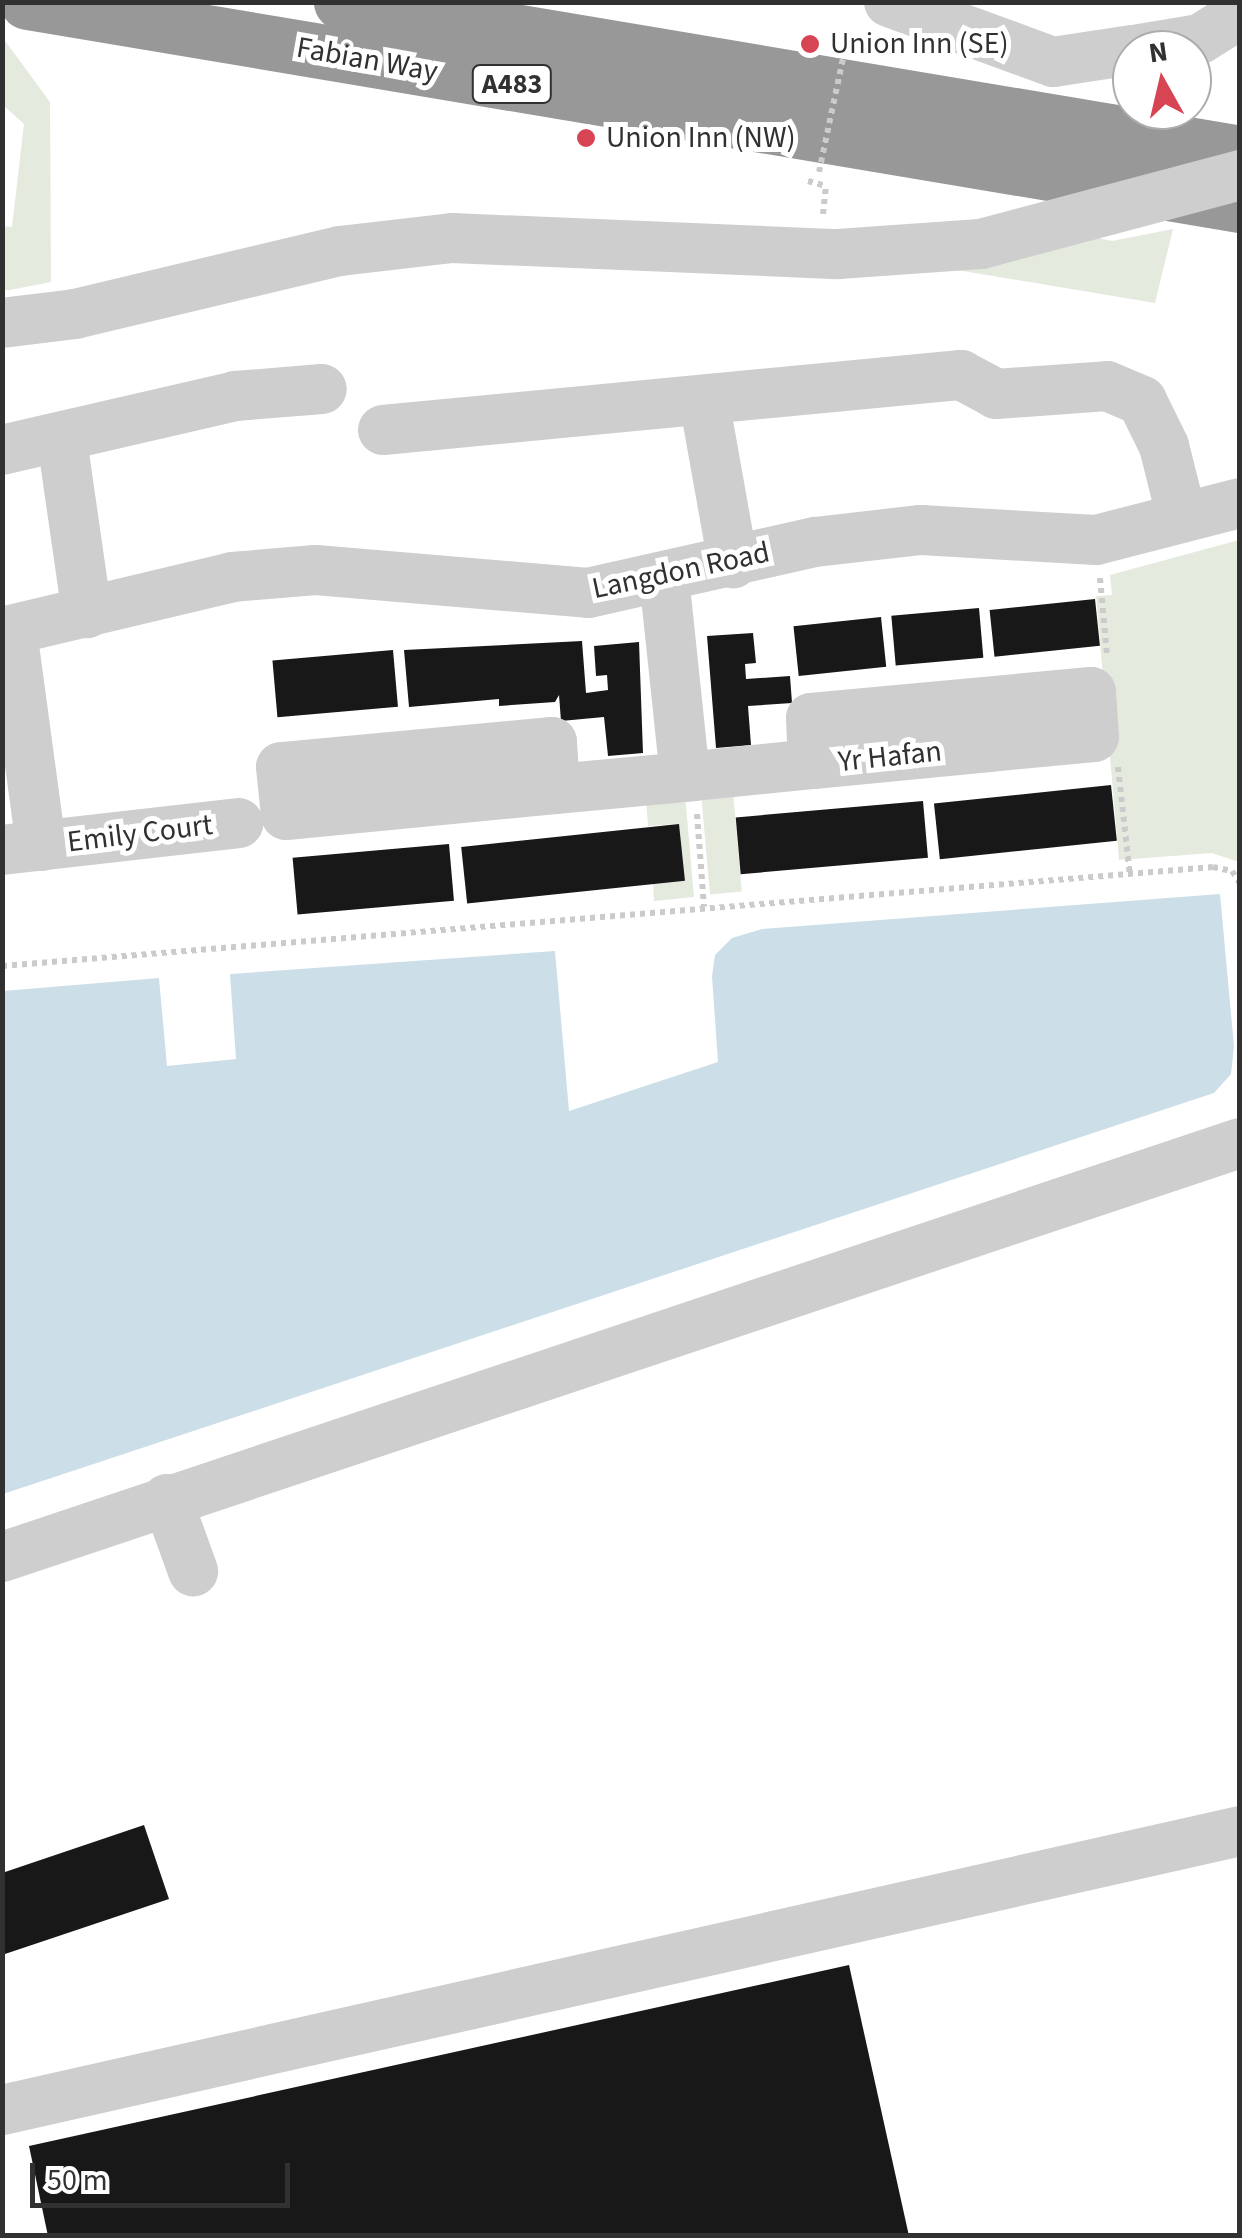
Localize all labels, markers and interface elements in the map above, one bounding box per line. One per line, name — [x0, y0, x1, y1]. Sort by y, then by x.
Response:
place label: Union Inn (SE) — [830, 26, 1009, 62]
street label: Fabian Way — [294, 30, 440, 90]
north arrow — [1112, 30, 1212, 130]
text: N — [1146, 31, 1170, 73]
marker: Union Inn (SE) — [799, 33, 821, 55]
road number: A483 — [470, 61, 554, 107]
place label: Union Inn (NW) — [606, 120, 796, 156]
marker: Union Inn (NW) — [575, 127, 597, 149]
street label: Langdon Road — [589, 535, 773, 607]
street label: Yr Hafan — [836, 734, 944, 780]
street label: Emily Court — [65, 807, 215, 861]
scale bar — [35, 2143, 295, 2205]
text: 50 m — [47, 2159, 108, 2202]

